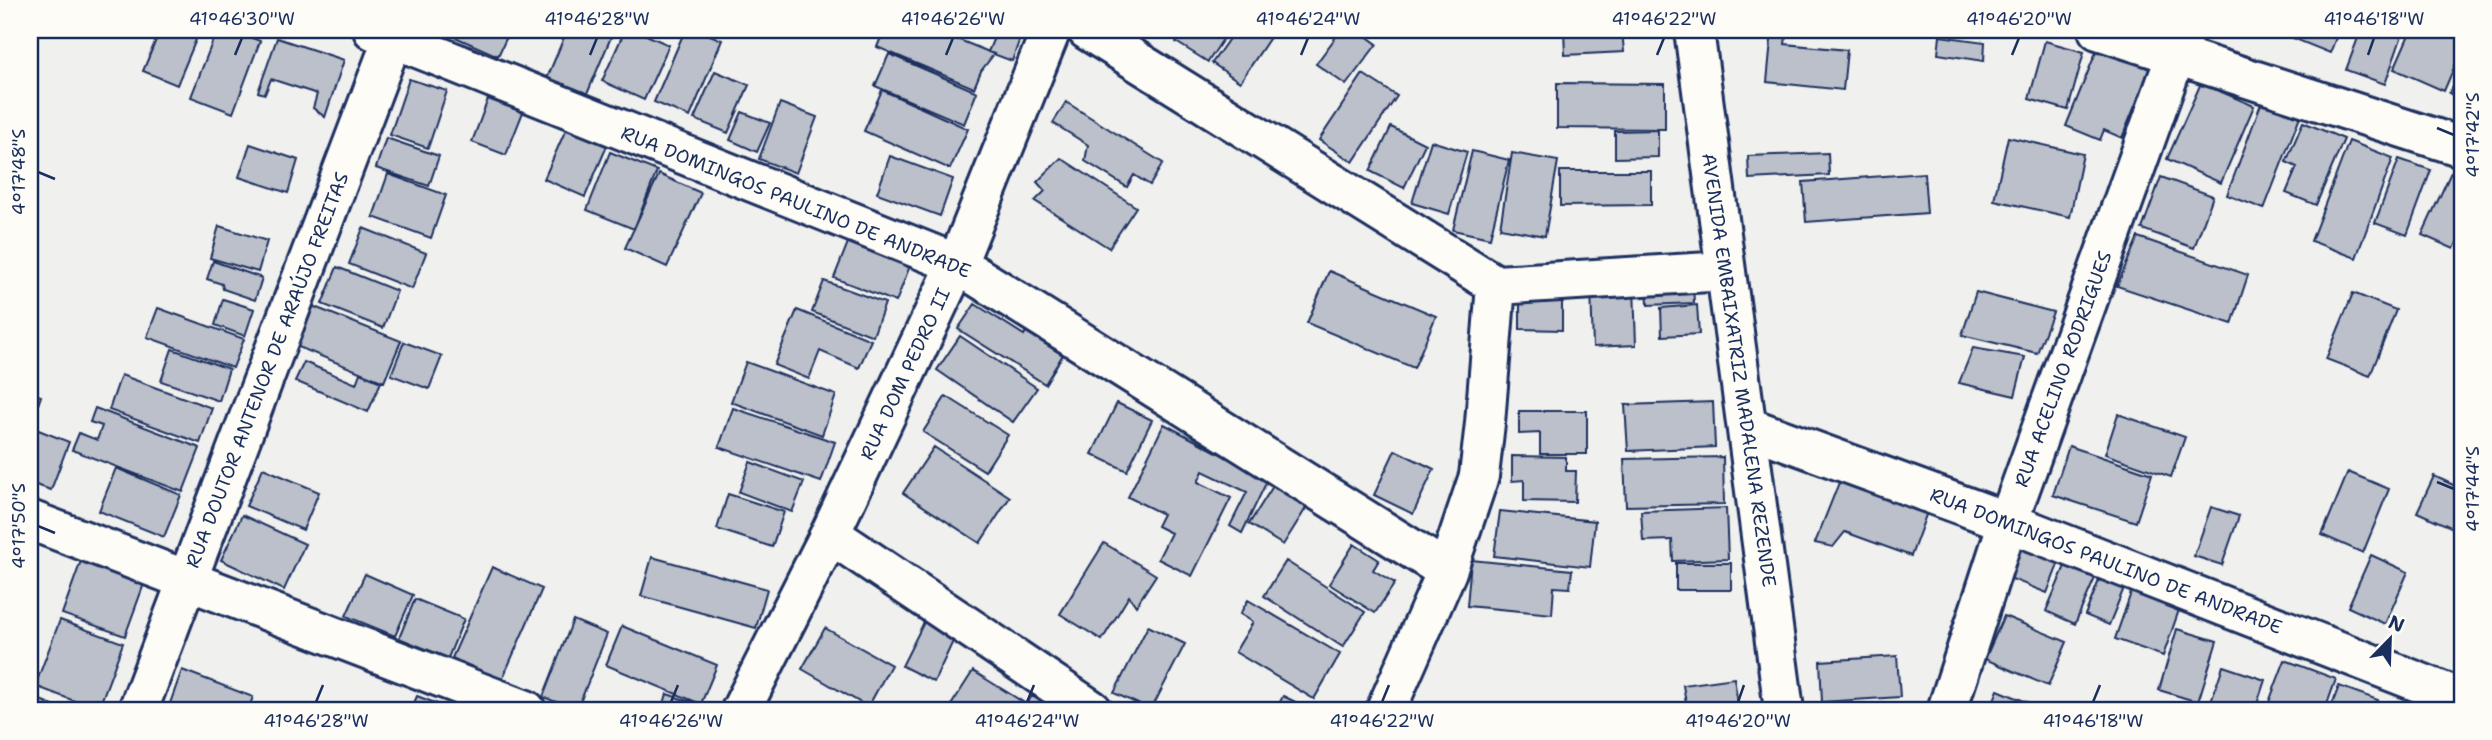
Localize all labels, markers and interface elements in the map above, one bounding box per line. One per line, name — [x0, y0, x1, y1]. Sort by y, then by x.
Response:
text: 41°46'30"W — [189, 7, 295, 31]
text: 41°46'28"W — [544, 7, 650, 31]
text: 41°46'26"W — [901, 7, 1005, 31]
text: 41°46'24"W — [1256, 7, 1360, 31]
text: 41°46'22"W — [1611, 7, 1717, 31]
text: 41°46'20"W — [1966, 7, 2072, 31]
text: 41°46'18"W — [2323, 7, 2425, 31]
text: 4°17'42"S — [2461, 92, 2485, 178]
street label: RUA DOMINGOS PAULINO DE ANDRADE — [617, 120, 975, 284]
text: 4°17'48"S — [7, 129, 31, 215]
street label: AVENIDA EMBAIXATRIZ MADALENA REZENDE — [1696, 151, 1782, 589]
street label: RUA DOUTOR ANTENOR DE ARAÚJO FREITAS — [179, 168, 354, 571]
street label: RUA ACELINO RODRIGUES — [2009, 247, 2117, 491]
street label: RUA DOM PEDRO II — [854, 284, 956, 464]
text: 4°17'44"S — [2461, 446, 2485, 532]
street label: RUA DOMINGOS PAULINO DE ANDRADE — [1926, 482, 2286, 640]
text: 4°17'50"S — [7, 483, 31, 569]
north arrow — [2356, 604, 2426, 674]
text: N — [2385, 609, 2408, 638]
text: 41°46'28"W — [263, 709, 369, 733]
text: 41°46'26"W — [619, 709, 723, 733]
text: 41°46'24"W — [975, 709, 1079, 733]
text: 41°46'22"W — [1329, 709, 1435, 733]
text: 41°46'20"W — [1685, 709, 1791, 733]
text: 41°46'18"W — [2042, 709, 2144, 733]

